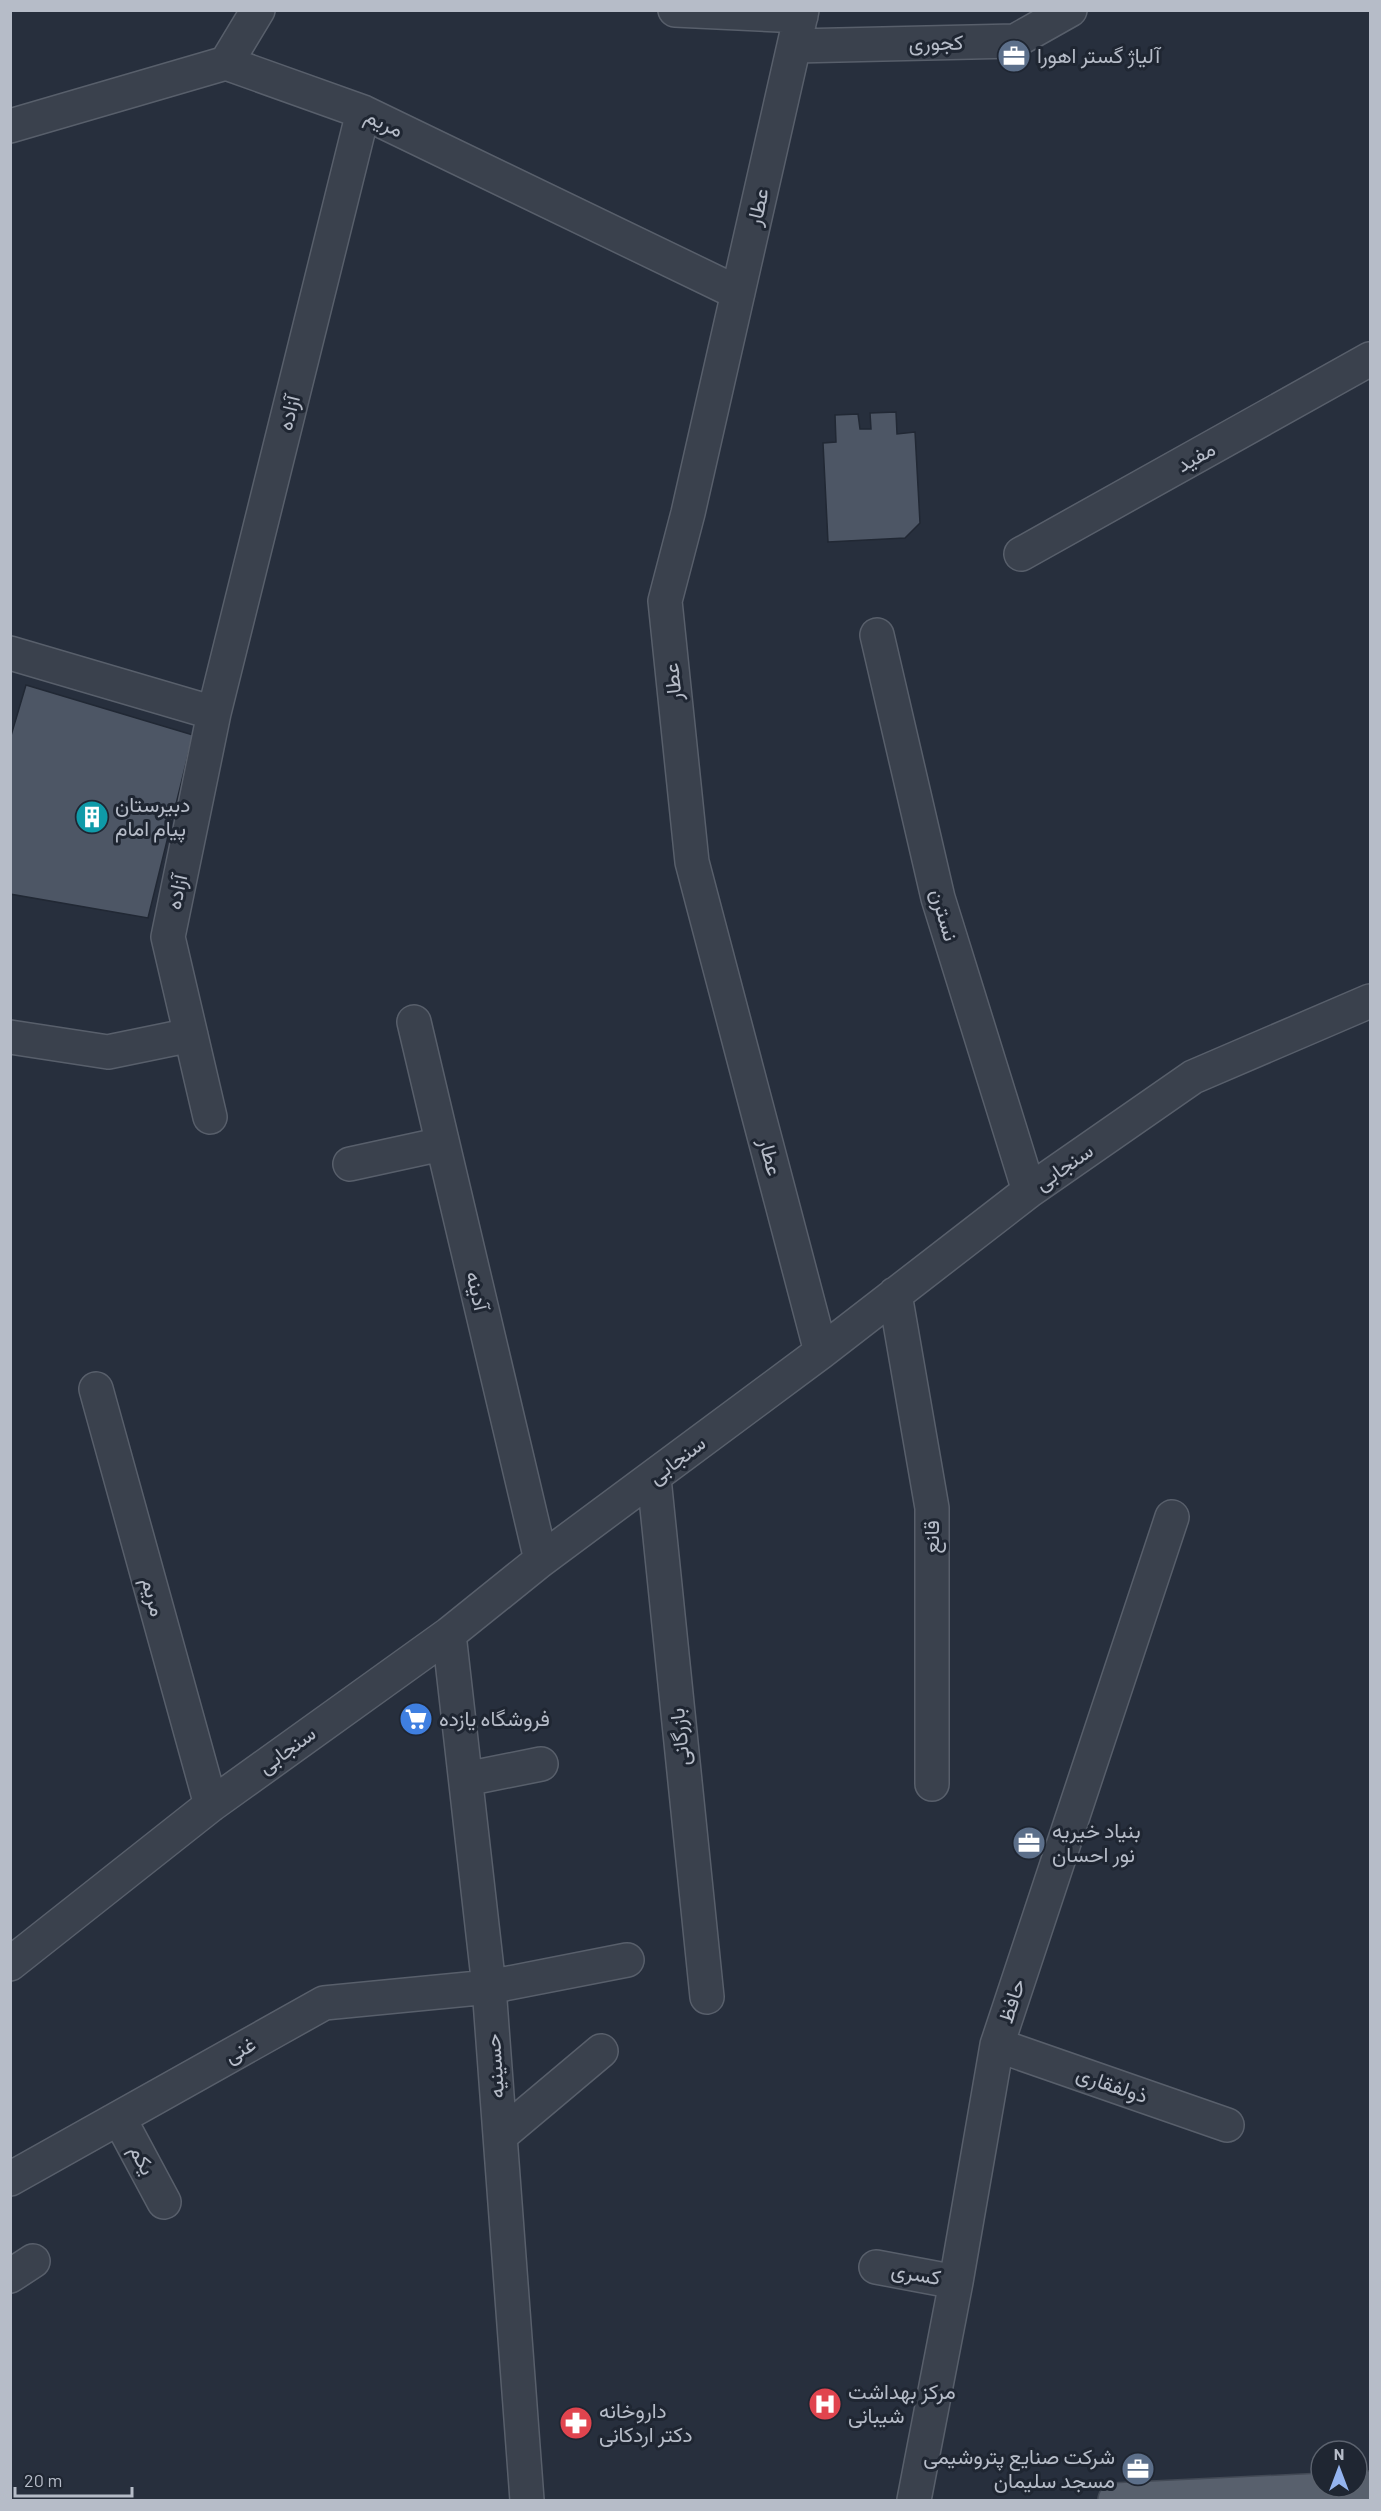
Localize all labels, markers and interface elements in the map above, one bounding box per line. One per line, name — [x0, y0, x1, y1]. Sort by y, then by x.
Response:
street label: کجوری — [908, 29, 964, 56]
office icon: آلیاژ گستر اهورا — [996, 38, 1032, 74]
place label: آلیاژ گستر اهورا — [1037, 42, 1162, 69]
street label: مریم — [360, 102, 408, 144]
street label: عطار — [740, 185, 775, 229]
street label: آزاده — [271, 390, 306, 433]
street label: مفید — [1172, 435, 1220, 477]
street label: عطار — [657, 662, 688, 703]
place label: دبیرستان پیام امام — [115, 791, 190, 843]
building icon: دبیرستان پیام امام — [74, 799, 110, 835]
street label: آزاده — [160, 870, 194, 912]
street label: نسترن — [924, 886, 965, 944]
street label: عطار — [752, 1134, 788, 1179]
street label: سنجابی — [1029, 1137, 1098, 1196]
street label: آدینه — [461, 1269, 496, 1315]
street label: سنجابی — [643, 1429, 710, 1489]
street label: قانع — [918, 1520, 946, 1554]
street label: مریم — [134, 1574, 172, 1620]
supermarket icon: فروشگاه یازده — [398, 1701, 434, 1737]
place label: فروشگاه یازده — [439, 1705, 550, 1732]
street label: بازرگانی — [663, 1707, 696, 1767]
street label: سنجابی — [252, 1720, 320, 1779]
place label: بنیاد خیریه نور احسان — [1052, 1817, 1141, 1868]
office icon: بنیاد خیریه نور احسان — [1011, 1825, 1047, 1861]
street label: حافظ — [992, 1975, 1029, 2026]
street label: غنی — [219, 2030, 260, 2068]
street label: حسینیه — [479, 2033, 509, 2099]
street label: ذولفقاری — [1073, 2060, 1151, 2109]
street label: یکم — [122, 2140, 162, 2180]
street label: کسری — [889, 2256, 943, 2291]
place label: مرکز بهداشت شیبانی — [848, 2378, 956, 2428]
hospital icon: مرکز بهداشت شیبانی — [807, 2386, 843, 2422]
place label: داروخانه دکتر اردکانی — [599, 2397, 693, 2448]
pharmacy icon: داروخانه دکتر اردکانی — [558, 2405, 594, 2441]
north arrow — [1309, 2439, 1369, 2499]
place label: شرکت صنایع پتروشیمی مسجد سلیمان — [923, 2443, 1115, 2493]
text: N — [1334, 2444, 1344, 2463]
office icon: شرکت صنایع پتروشیمی مسجد سلیمان — [1120, 2451, 1156, 2487]
scale bar — [15, 2460, 132, 2498]
text: 20 m — [24, 2469, 62, 2491]

